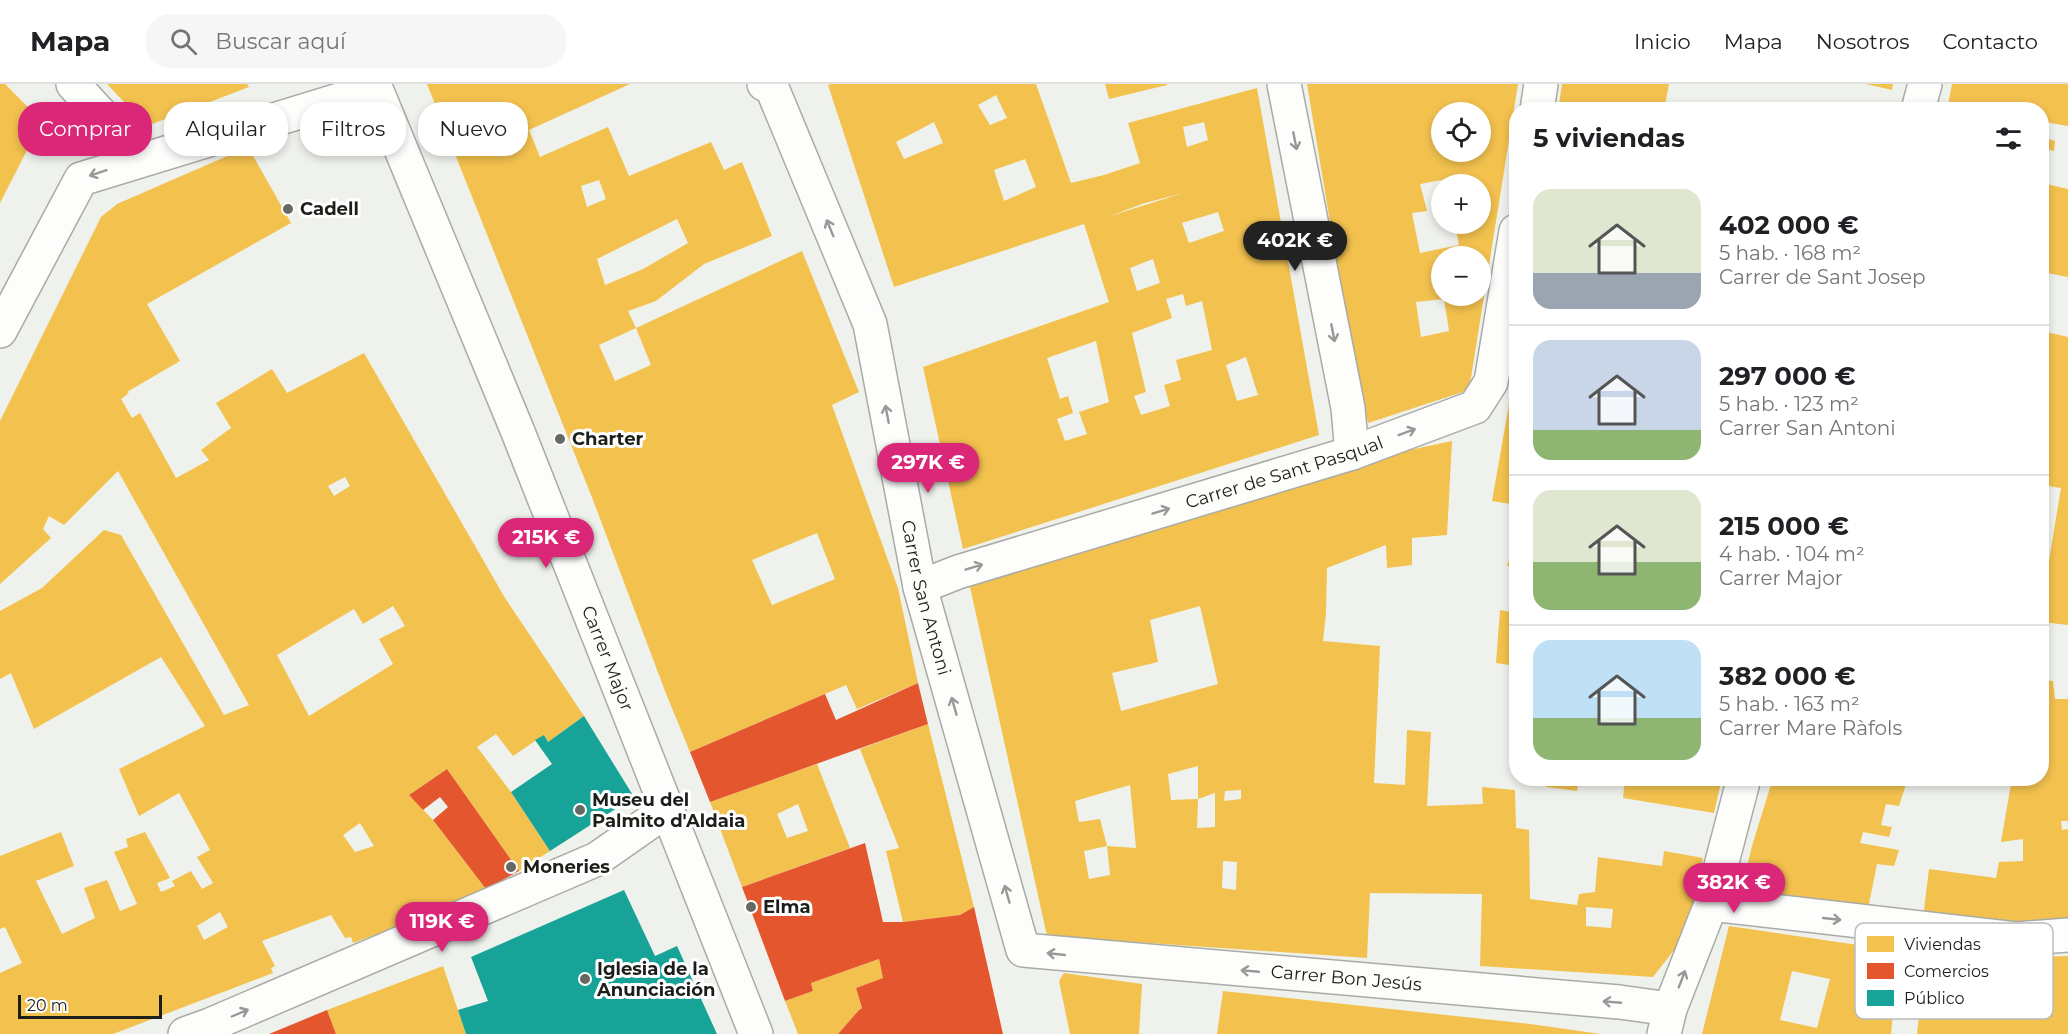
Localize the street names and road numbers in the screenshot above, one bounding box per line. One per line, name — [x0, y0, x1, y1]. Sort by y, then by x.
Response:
street label: Carrer de Sant Pasqual — [1183, 431, 1386, 514]
street label: Carrer San Antoni — [897, 518, 956, 678]
street label: Carrer Major — [577, 602, 638, 714]
street label: Carrer Bon Jesús — [1270, 961, 1423, 996]

